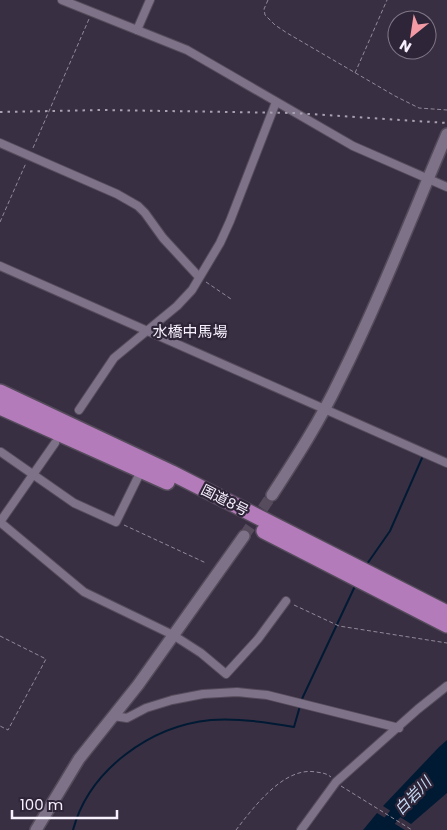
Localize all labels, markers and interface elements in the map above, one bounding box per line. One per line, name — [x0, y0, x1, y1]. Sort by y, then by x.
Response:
north arrow — [387, 10, 437, 60]
text: N — [396, 35, 415, 58]
district label: 水橋中馬場 — [152, 321, 228, 342]
street label: 国道8号 — [198, 480, 252, 520]
water label: 白岩川 — [389, 771, 437, 819]
scale bar — [12, 788, 118, 820]
text: 100 m — [20, 794, 63, 815]

